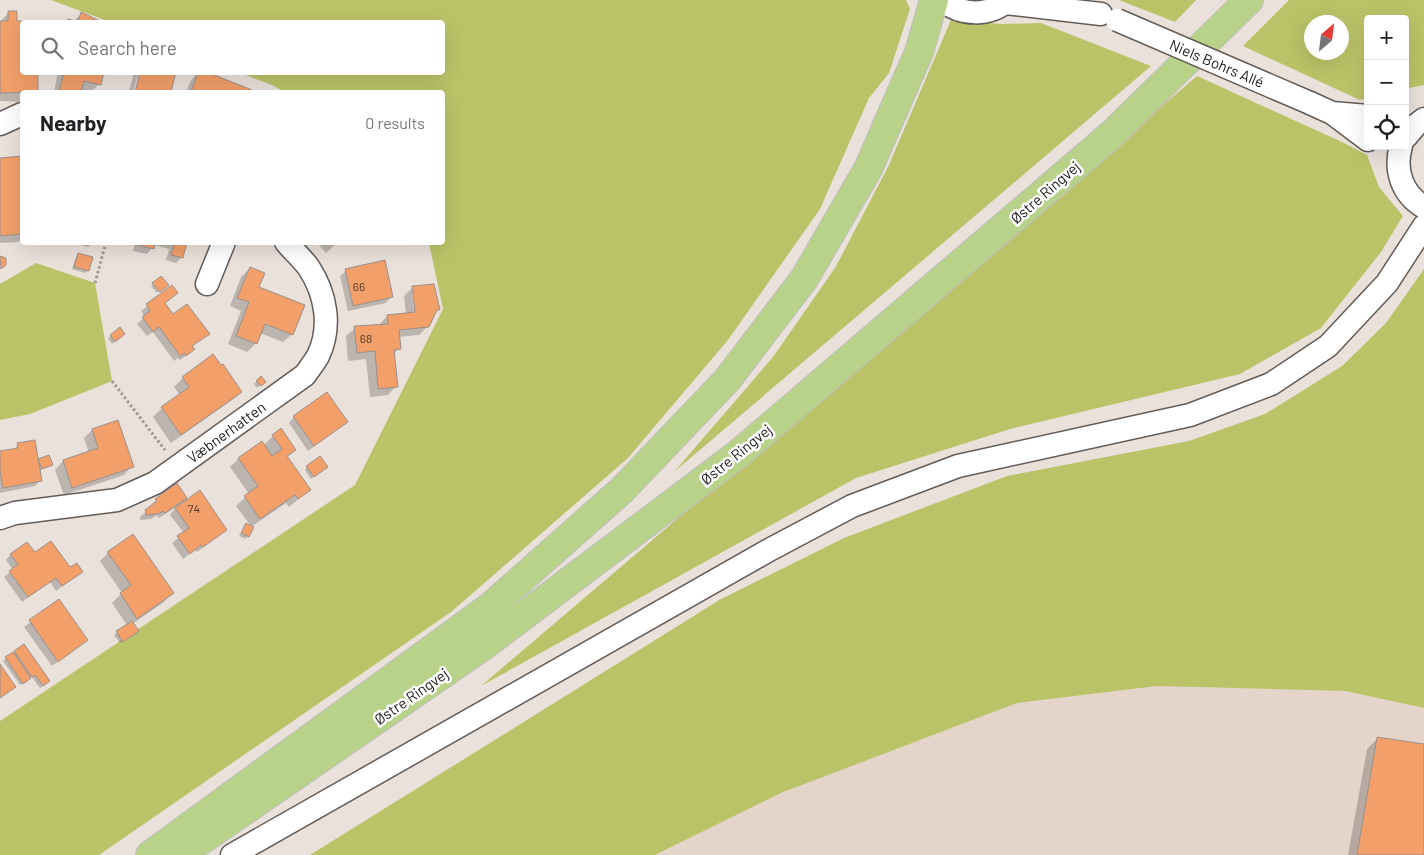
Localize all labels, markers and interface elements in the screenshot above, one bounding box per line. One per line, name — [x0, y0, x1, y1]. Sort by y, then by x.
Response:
north arrow — [1304, 15, 1349, 60]
map controls — [1364, 15, 1409, 150]
button: + — [1364, 15, 1409, 60]
search box — [20, 20, 445, 75]
icon: search — [38, 34, 66, 62]
street label: Niels Bohrs Allé — [1167, 35, 1267, 91]
text: Search here — [78, 36, 177, 59]
button: − — [1364, 60, 1409, 105]
button: locate — [1364, 105, 1409, 150]
text: Nearby — [40, 110, 106, 135]
text: 0 results — [365, 113, 425, 132]
street label: Østre Ringvej — [1007, 157, 1083, 227]
house number: 66 — [353, 279, 365, 293]
house number: 68 — [360, 331, 372, 345]
street label: Væbnerhatten — [183, 397, 269, 467]
street label: Østre Ringvej — [697, 420, 775, 488]
house number: 74 — [188, 501, 200, 515]
street label: Østre Ringvej — [371, 664, 451, 728]

